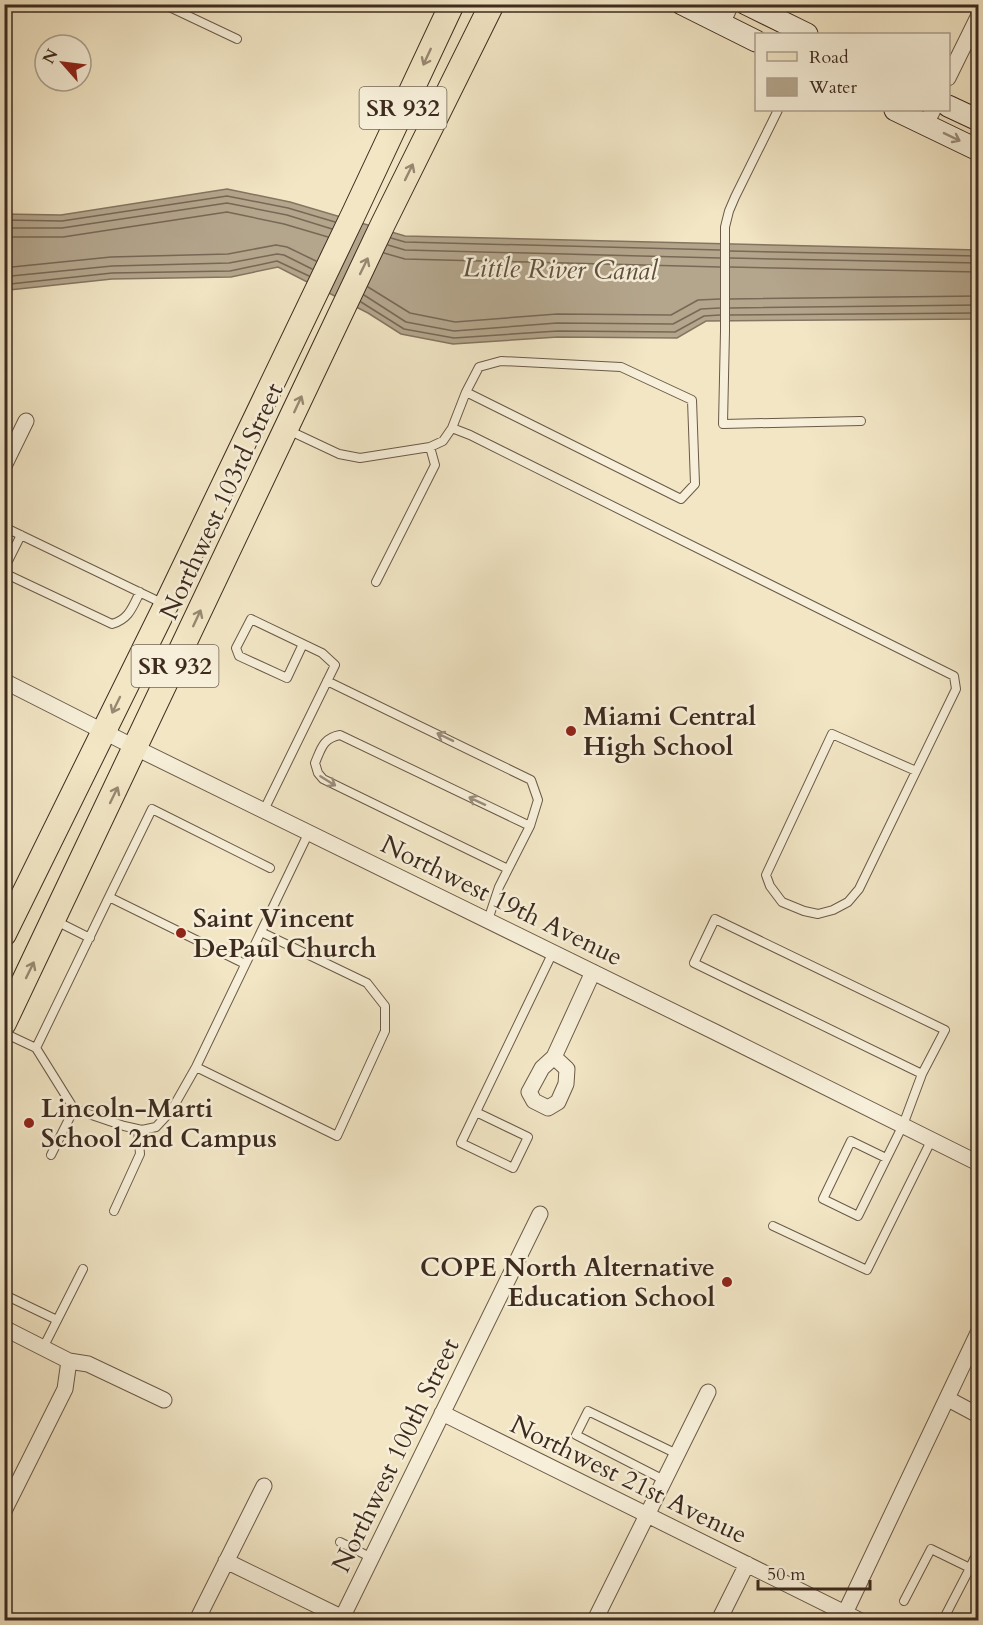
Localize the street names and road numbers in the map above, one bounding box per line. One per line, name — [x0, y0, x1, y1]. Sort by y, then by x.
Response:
road number: SR 932 — [360, 87, 446, 129]
street label: Northwest 103rd Street — [151, 377, 292, 625]
road number: SR 932 — [132, 645, 219, 687]
street label: Northwest 19th Avenue — [375, 827, 629, 974]
street label: Northwest 100th Street — [323, 1332, 467, 1578]
street label: Northwest 21st Avenue — [504, 1407, 753, 1552]

